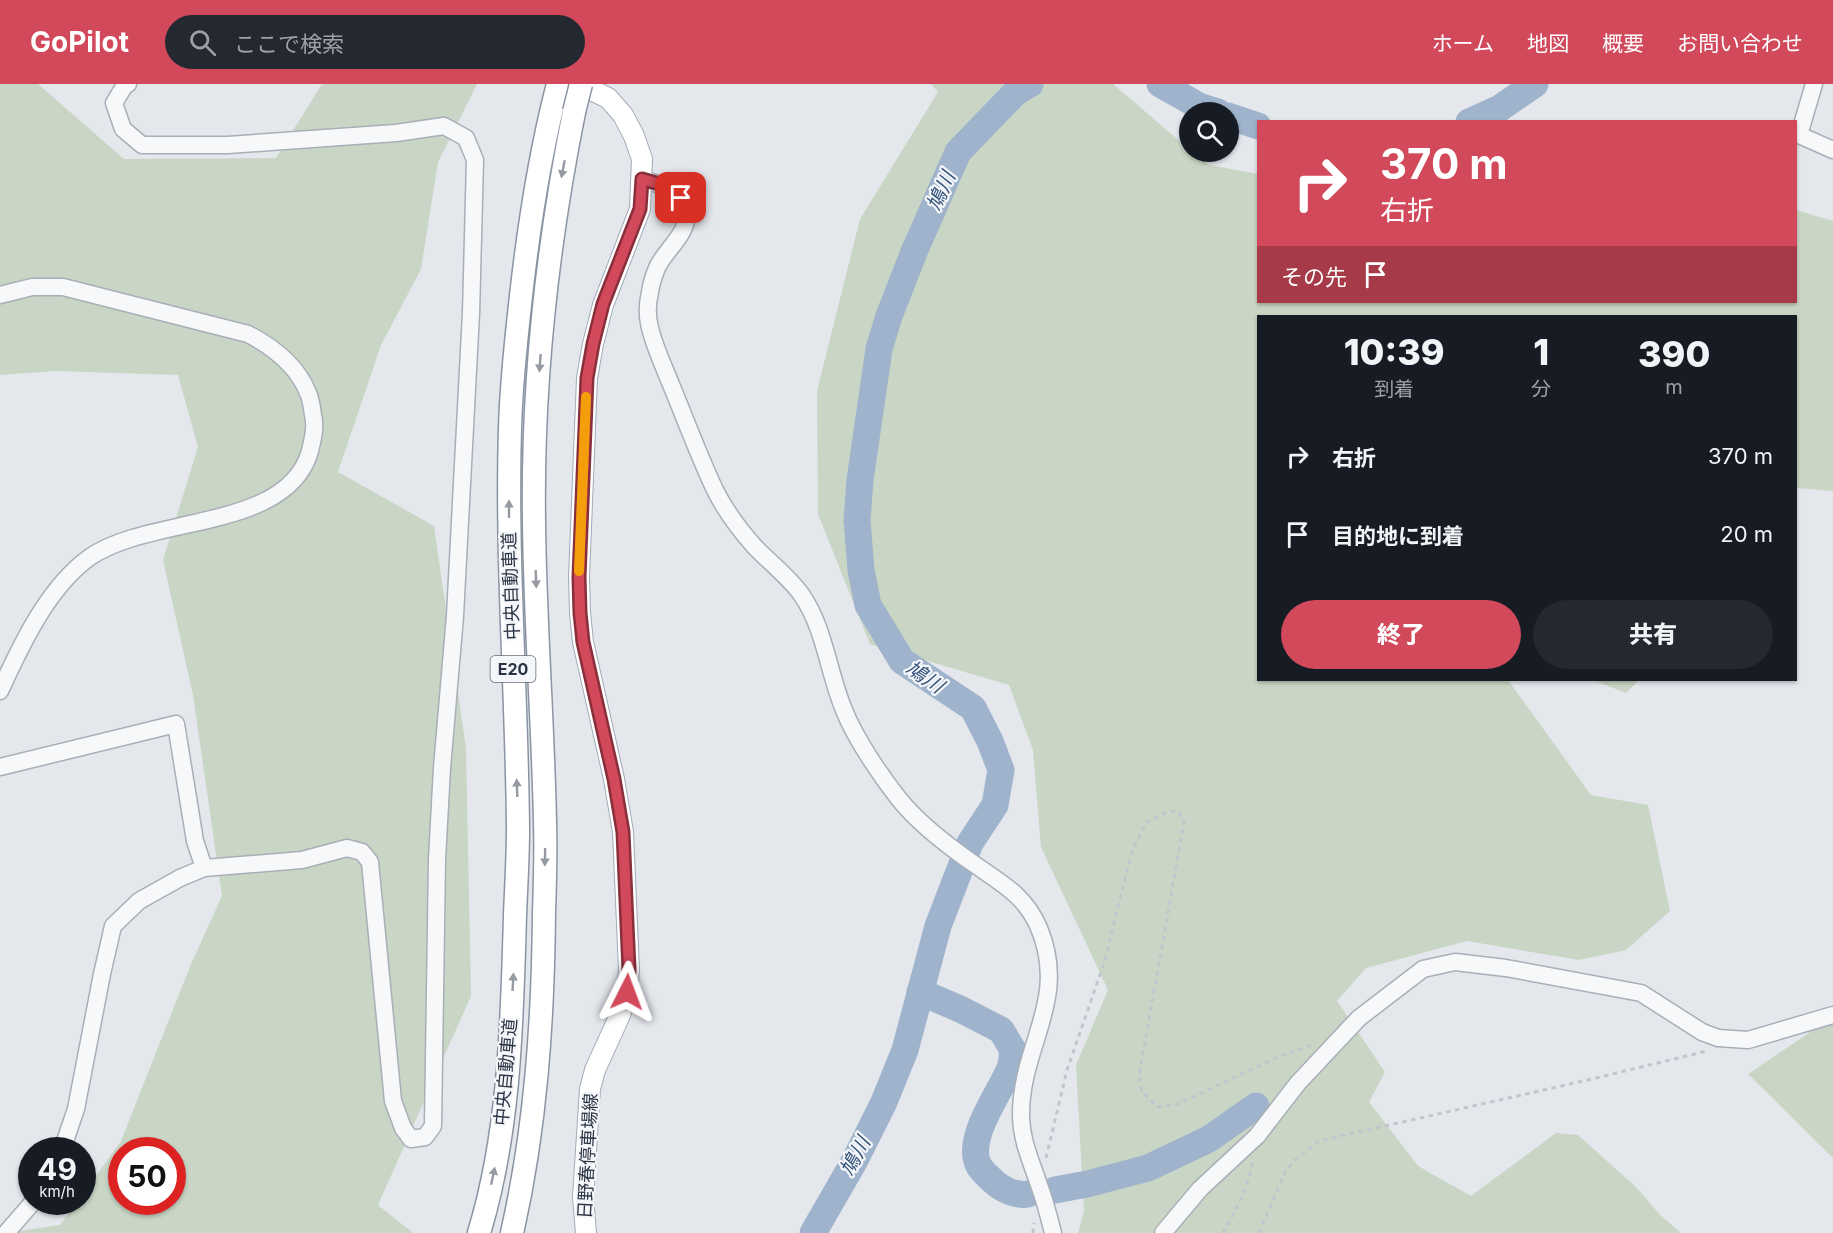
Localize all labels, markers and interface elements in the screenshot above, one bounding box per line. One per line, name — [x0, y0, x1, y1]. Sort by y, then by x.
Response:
search box — [165, 15, 585, 69]
text: GoPilot — [30, 25, 129, 59]
icon: search — [186, 26, 219, 59]
text: ここで検索 — [234, 31, 344, 57]
text: ホーム — [1432, 31, 1494, 56]
text: 地図 — [1527, 31, 1569, 56]
text: 概要 — [1602, 31, 1644, 56]
text: お問い合わせ — [1677, 31, 1803, 56]
map controls — [1179, 102, 1239, 162]
button: search — [1179, 102, 1239, 162]
text: 370 m — [1380, 138, 1507, 189]
icon: right — [1281, 144, 1359, 222]
one-way arrow — [558, 160, 567, 179]
water label: 鳩川 — [922, 166, 961, 214]
pin — [655, 172, 706, 223]
icon: arrive — [664, 181, 697, 214]
text: 右折 — [1380, 194, 1434, 227]
icon: arrive — [1359, 258, 1392, 291]
text: その先 — [1281, 264, 1347, 290]
text: 10:39 — [1344, 330, 1445, 374]
text: 1 — [1533, 330, 1549, 374]
text: 390 — [1638, 332, 1710, 376]
one-way arrow — [535, 353, 544, 372]
text: m — [1665, 375, 1683, 399]
text: 到着 — [1374, 377, 1414, 401]
text: 分 — [1531, 377, 1551, 401]
icon: right — [1281, 440, 1314, 473]
text: 370 m — [1708, 443, 1773, 469]
text: 右折 — [1332, 445, 1376, 471]
one-way arrow — [504, 499, 514, 518]
icon: arrive — [1281, 518, 1314, 551]
text: 20 m — [1720, 521, 1773, 547]
text: 目的地に到着 — [1332, 523, 1464, 549]
street label: 中央自動車道 — [498, 532, 523, 640]
one-way arrow — [531, 569, 540, 588]
button: 終了 — [1281, 600, 1521, 669]
button: 共有 — [1533, 600, 1773, 669]
road number: E20 — [490, 656, 536, 682]
water label: 鳩川 — [902, 656, 950, 699]
one-way arrow — [512, 778, 521, 797]
one-way arrow — [540, 848, 550, 867]
position arrow — [595, 960, 659, 1024]
one-way arrow — [509, 973, 518, 992]
street label: 中央自動車道 — [490, 1017, 521, 1127]
street label: 日野春停車場線 — [574, 1093, 601, 1219]
water label: 鳩川 — [835, 1131, 876, 1179]
speed limit sign: 50 — [108, 1137, 186, 1215]
text: 49 — [37, 1151, 77, 1187]
one-way arrow — [489, 1166, 498, 1185]
text: km/h — [39, 1182, 75, 1201]

